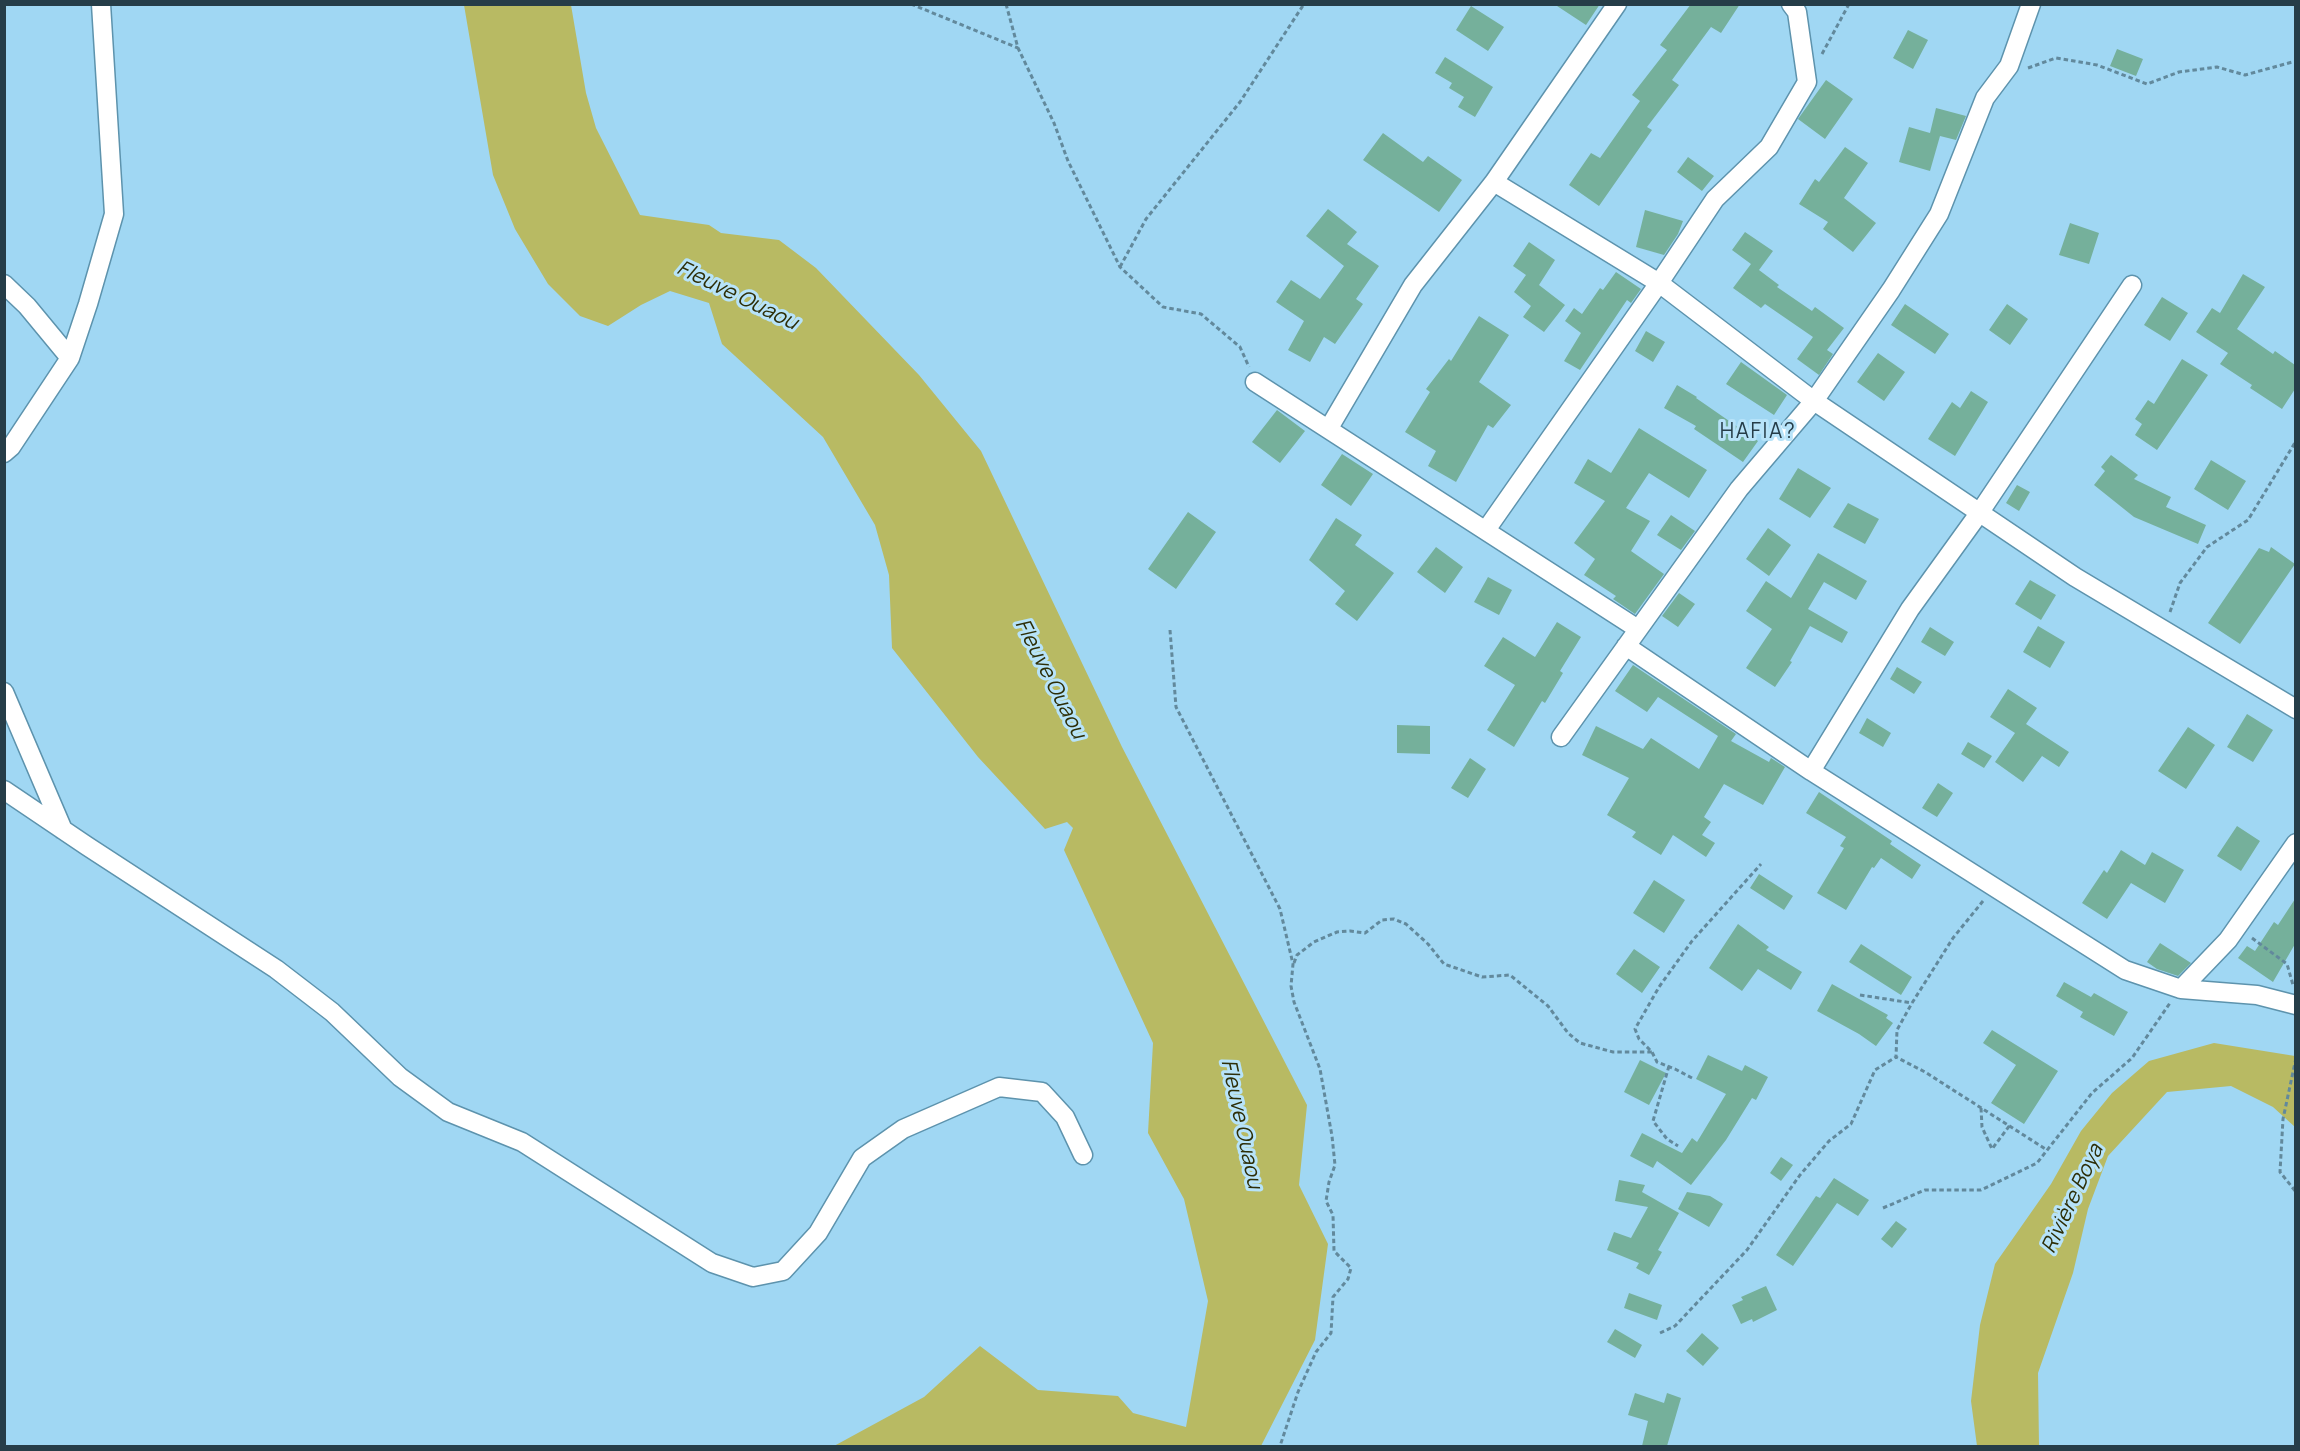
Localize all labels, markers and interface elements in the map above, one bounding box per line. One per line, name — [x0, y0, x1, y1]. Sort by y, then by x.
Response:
water label: Fleuve Ouaou — [673, 256, 801, 336]
district label: HAFIA? — [1720, 419, 1796, 445]
water label: Fleuve Ouaou — [1009, 615, 1091, 743]
water label: Fleuve Ouaou — [1215, 1057, 1267, 1191]
water label: Rivière Boya — [2037, 1141, 2109, 1257]

